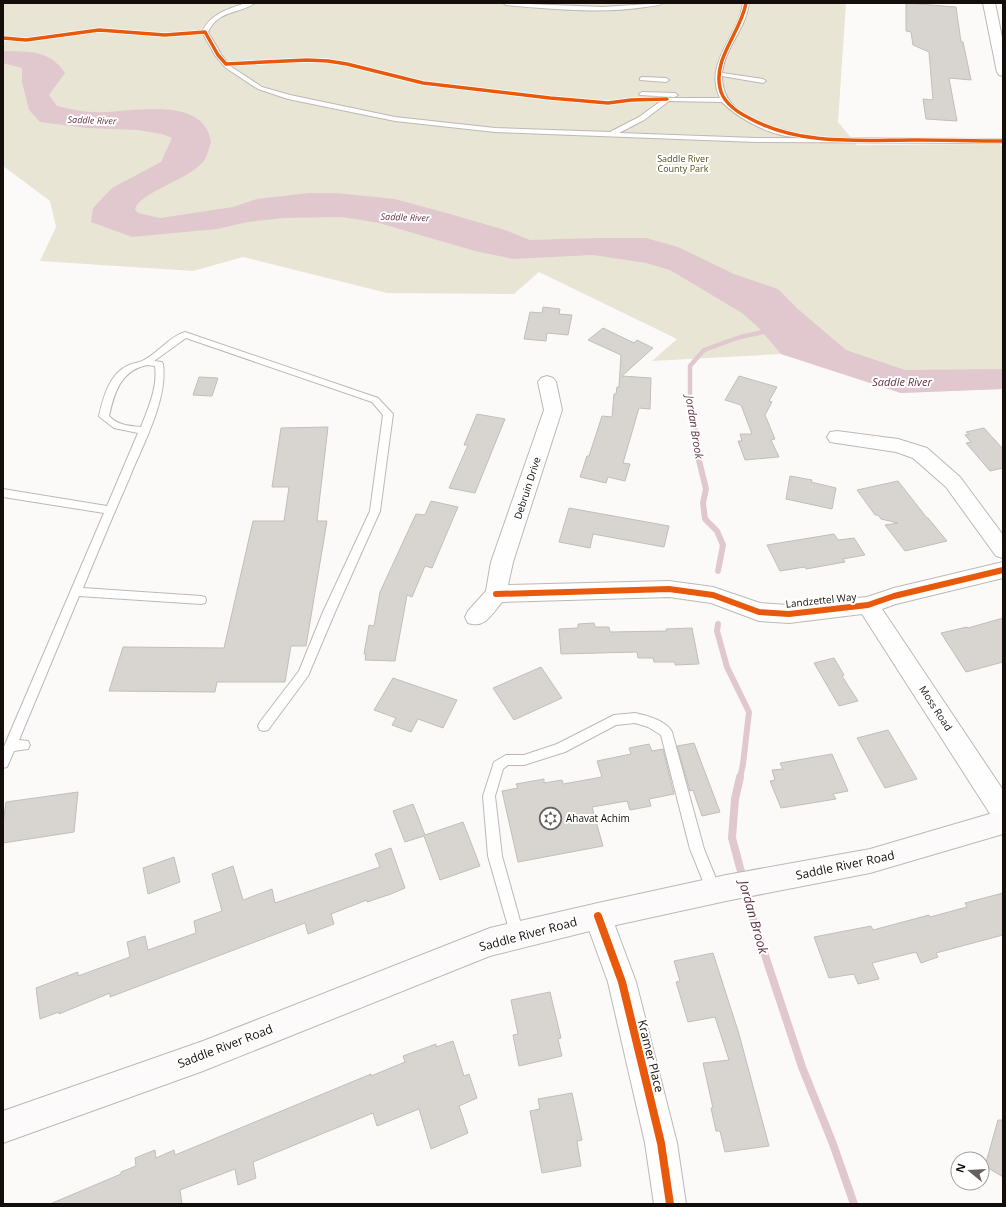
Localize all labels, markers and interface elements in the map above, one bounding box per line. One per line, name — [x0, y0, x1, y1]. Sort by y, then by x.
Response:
water label: Saddle River — [67, 113, 117, 127]
park label: Saddle River County Park — [657, 152, 709, 175]
water label: Saddle River — [380, 210, 430, 224]
water label: Saddle River — [872, 374, 932, 389]
water label: Jordan Brook — [682, 392, 708, 460]
street label: Debruin Drive — [510, 455, 544, 521]
street label: Landzettel Way — [785, 589, 858, 611]
street label: Moss Road — [916, 683, 956, 733]
synagogue icon: Ahavat Achim — [538, 805, 564, 831]
place label: Ahavat Achim — [566, 811, 630, 825]
street label: Saddle River Road — [794, 846, 896, 884]
water label: Jordan Brook — [734, 875, 773, 956]
street label: Saddle River Road — [477, 913, 579, 955]
street label: Kramer Place — [634, 1018, 668, 1094]
street label: Saddle River Road — [175, 1020, 275, 1072]
north arrow — [950, 1151, 990, 1191]
text: N — [951, 1161, 969, 1174]

